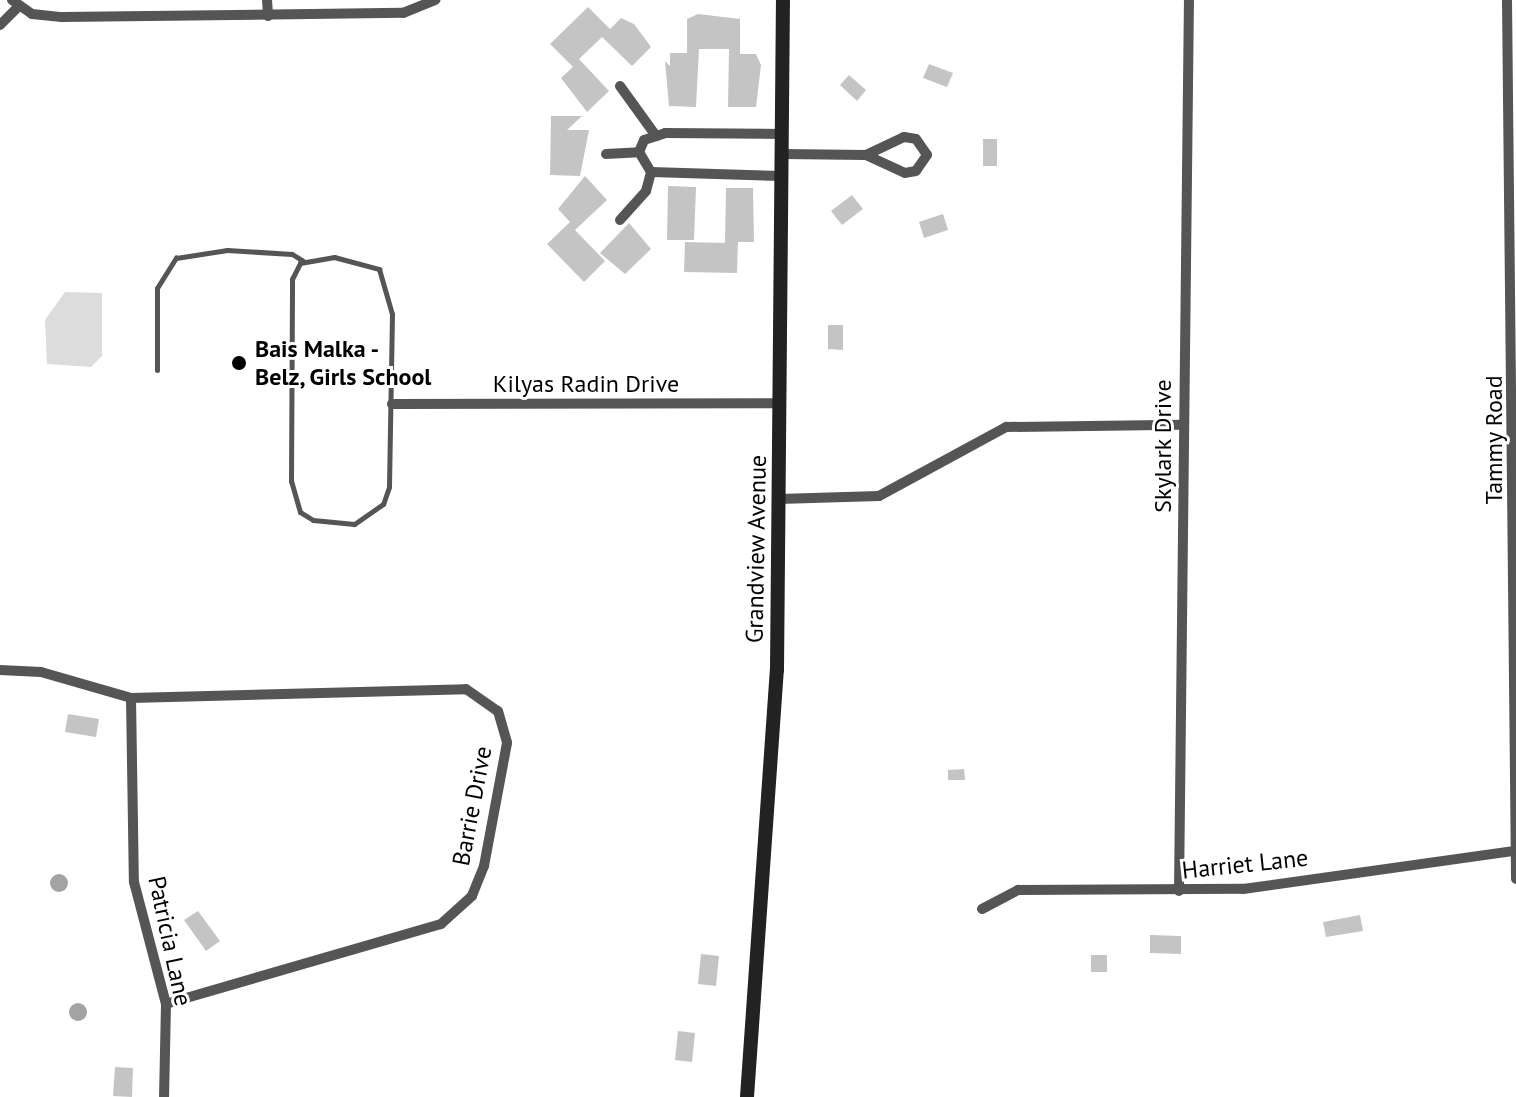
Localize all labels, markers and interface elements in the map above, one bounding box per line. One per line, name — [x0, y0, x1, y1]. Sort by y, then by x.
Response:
place label: Bais Malka - Belz, Girls School — [255, 335, 433, 391]
marker: Bais Malka - Belz, Girls School — [230, 354, 248, 372]
street label: Kilyas Radin Drive — [493, 370, 679, 398]
street label: Tammy Road — [1480, 375, 1508, 505]
street label: Skylark Drive — [1149, 379, 1177, 513]
street label: Grandview Avenue — [740, 454, 772, 644]
street label: Barrie Drive — [446, 744, 498, 868]
street label: Harriet Lane — [1181, 843, 1309, 885]
street label: Patricia Lane — [142, 873, 198, 1009]

